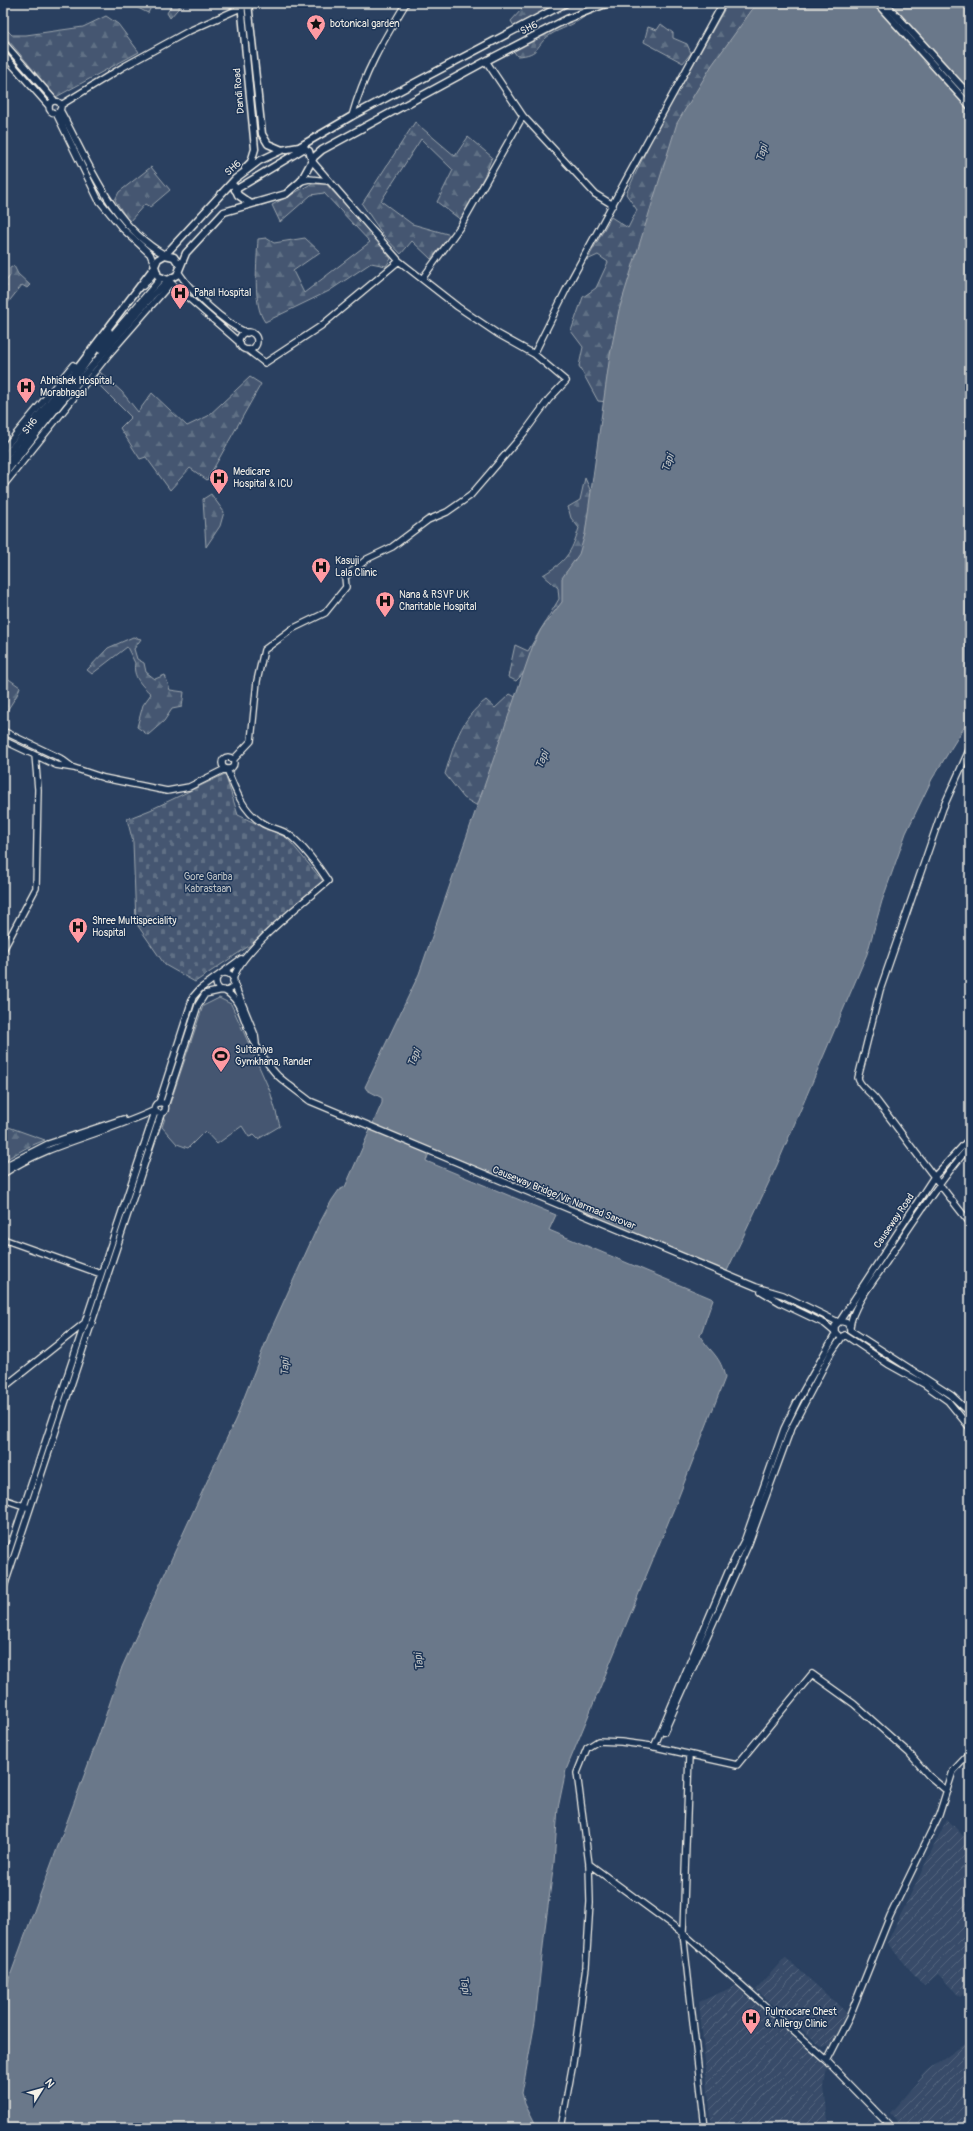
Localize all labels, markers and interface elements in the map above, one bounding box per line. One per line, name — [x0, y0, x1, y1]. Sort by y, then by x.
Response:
place icon: botonical garden — [305, 13, 327, 41]
place label: botonical garden — [330, 18, 400, 30]
street label: SH6 — [518, 18, 540, 37]
street label: Dandi Road — [231, 68, 247, 114]
water label: Tapi — [753, 141, 771, 163]
street label: SH6 — [222, 157, 244, 178]
hospital icon: Pahal Hospital — [169, 282, 191, 310]
place label: Pahal Hospital — [194, 287, 251, 299]
place label: Abhishek Hospital, Morabhagal — [40, 375, 115, 399]
hospital icon: Abhishek Hospital, Morabhagal — [15, 376, 37, 404]
street label: SH6 — [20, 415, 40, 437]
water label: Tapi — [659, 451, 678, 473]
place label: Medicare Hospital & ICU — [233, 466, 293, 490]
hospital icon: Medicare Hospital & ICU — [208, 467, 230, 495]
place label: Kasuji Lala Clinic — [335, 555, 377, 579]
hospital icon: Kasuji Lala Clinic — [310, 556, 332, 584]
place label: Nana & RSVP UK Charitable Hospital — [399, 589, 477, 613]
hospital icon: Nana & RSVP UK Charitable Hospital — [374, 590, 396, 618]
water label: Tapi — [533, 747, 552, 771]
park label: Gore Gariba Kabrastaan — [184, 871, 233, 895]
place label: Shree Multispeciality Hospital — [92, 915, 177, 939]
hospital icon: Shree Multispeciality Hospital — [67, 916, 89, 944]
place label: Sultaniya Gymkhana, Rander — [235, 1044, 313, 1068]
sports icon: Sultaniya Gymkhana, Rander — [210, 1045, 232, 1073]
water label: Tapi — [405, 1045, 424, 1069]
street label: Causeway Bridge/Vir Narmad Sarovar — [491, 1164, 638, 1232]
street label: Causeway Road — [871, 1191, 917, 1251]
water label: Tapi — [278, 1356, 292, 1376]
water label: Tapi — [411, 1650, 427, 1672]
water label: Tapi — [457, 1975, 473, 1997]
place label: Pulmocare Chest & Allergy Clinic — [765, 2006, 838, 2030]
hospital icon: Pulmocare Chest & Allergy Clinic — [740, 2007, 762, 2035]
north arrow — [22, 2069, 62, 2109]
text: N — [42, 2076, 57, 2091]

